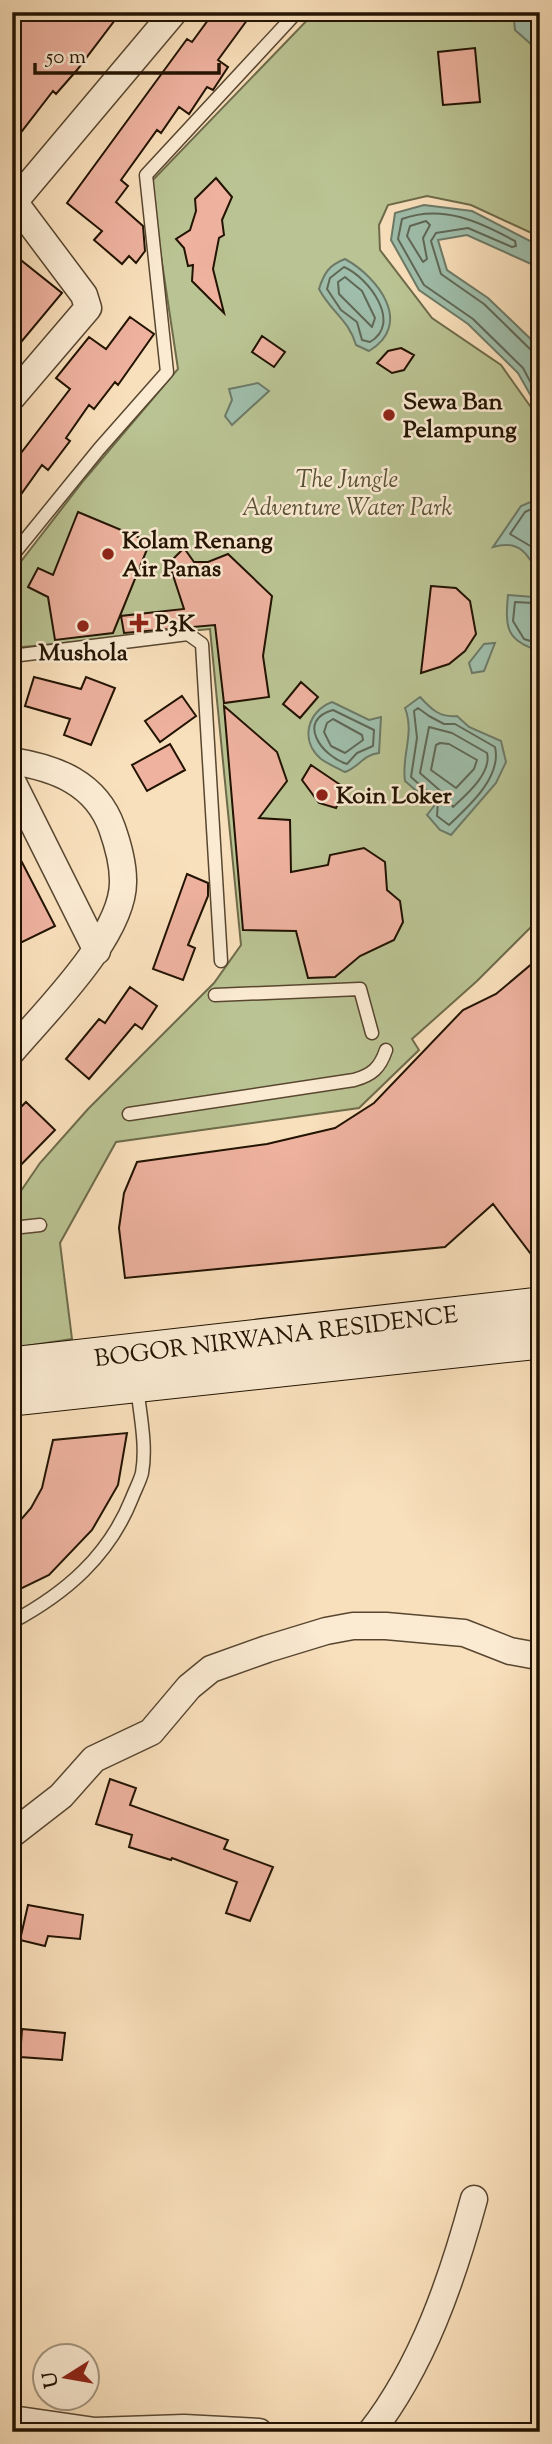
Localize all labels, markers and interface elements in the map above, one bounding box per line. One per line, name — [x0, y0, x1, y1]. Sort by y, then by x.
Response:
scale bar — [35, 32, 219, 76]
text: 50 m — [45, 43, 86, 73]
place label: Sewa Ban Pelampung — [403, 386, 517, 448]
marker: Sewa Ban Pelampung — [381, 407, 397, 423]
park label: The Jungle Adventure Water Park — [242, 464, 452, 526]
place label: Kolam Renang Air Panas — [122, 525, 273, 587]
marker: Kolam Renang Air Panas — [100, 546, 116, 562]
place label: P3K — [155, 608, 196, 642]
marker: P3K — [129, 613, 149, 633]
marker: Mushola — [75, 618, 91, 634]
place label: Mushola — [38, 637, 129, 671]
place label: Koin Loker — [336, 780, 453, 814]
marker: Koin Loker — [314, 787, 330, 803]
street label: BOGOR NIRWANA RESIDENCE — [93, 1299, 460, 1377]
north arrow — [32, 2342, 102, 2412]
text: U — [37, 2369, 66, 2390]

